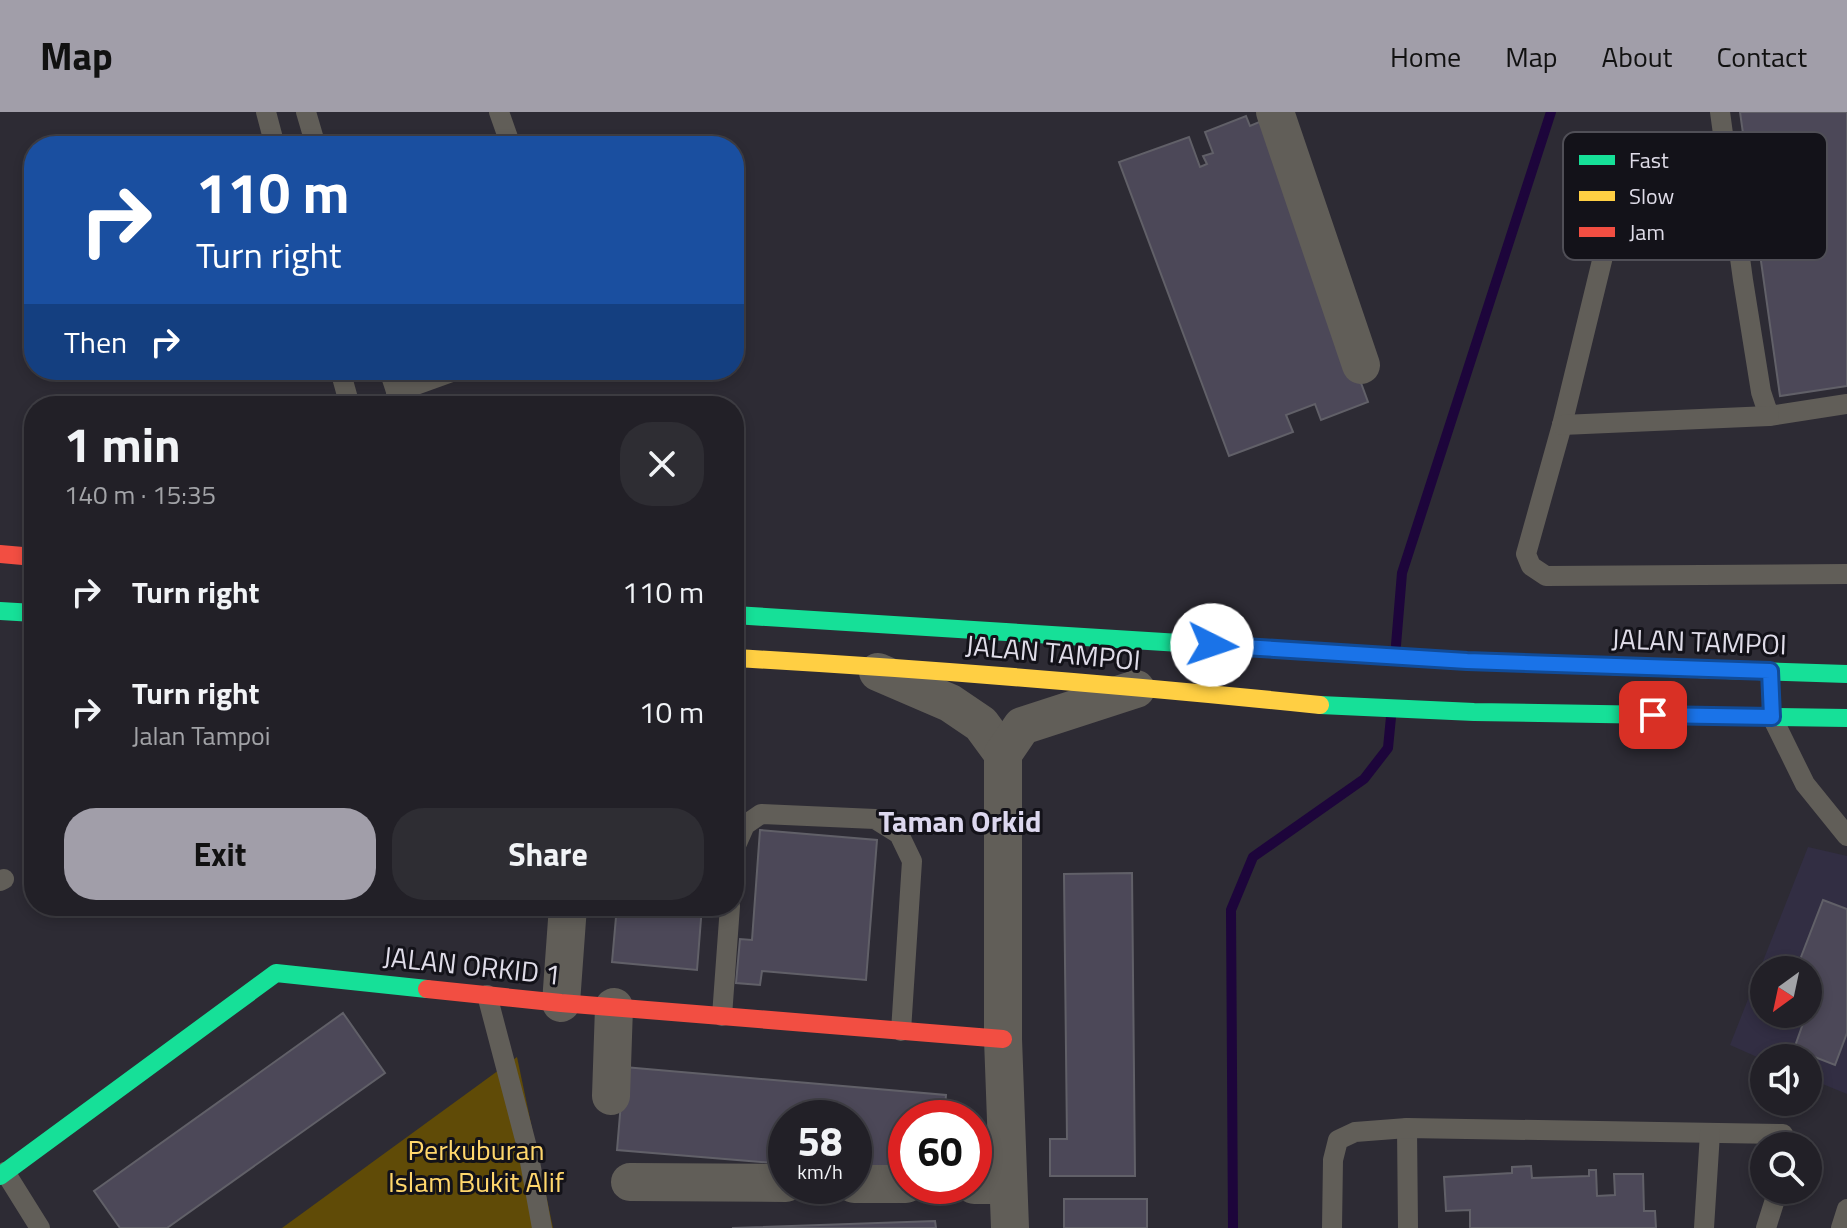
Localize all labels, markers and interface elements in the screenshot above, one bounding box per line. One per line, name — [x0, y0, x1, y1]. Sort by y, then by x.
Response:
text: Map — [40, 27, 113, 85]
text: Home — [1390, 35, 1461, 78]
text: Map — [1505, 35, 1558, 78]
text: About — [1602, 35, 1672, 78]
text: Contact — [1716, 35, 1807, 78]
legend — [1563, 132, 1827, 260]
text: Fast — [1629, 143, 1669, 177]
text: 110 m — [196, 150, 349, 235]
icon: right — [64, 168, 168, 272]
text: Slow — [1629, 179, 1675, 213]
text: Jam — [1629, 215, 1665, 249]
text: Turn right — [196, 227, 341, 282]
text: Then — [64, 319, 127, 365]
icon: right — [143, 320, 187, 364]
text: 1 min — [64, 408, 181, 481]
button: close — [620, 422, 704, 506]
text: 140 m · 15:35 — [64, 475, 216, 514]
text: Turn right — [132, 569, 260, 615]
text: 110 m — [622, 569, 704, 615]
icon: right — [64, 570, 108, 614]
position arrow — [1170, 603, 1254, 687]
street label: JALAN TAMPOI — [1611, 616, 1787, 666]
street label: JALAN TAMPOI — [964, 623, 1142, 681]
text: Turn right — [132, 670, 260, 716]
pin — [1619, 681, 1687, 749]
text: 10 m — [639, 689, 704, 735]
icon: right — [64, 690, 108, 734]
icon: arrive — [1631, 693, 1675, 737]
text: Jalan Tampoi — [132, 716, 271, 755]
district label: Taman Orkid — [878, 798, 1042, 844]
button: Exit — [64, 808, 376, 900]
button: Share — [392, 808, 704, 900]
street label: JALAN ORKID 1 — [381, 934, 563, 996]
north arrow — [1750, 956, 1822, 1028]
map controls — [1750, 956, 1822, 1204]
button: sound — [1750, 1044, 1822, 1116]
speed limit sign: 60 — [888, 1100, 992, 1204]
text: 58 — [798, 1111, 842, 1172]
park label: Perkuburan Islam Bukit Alif — [388, 1128, 565, 1203]
button: search — [1750, 1132, 1822, 1204]
text: km/h — [797, 1156, 843, 1187]

